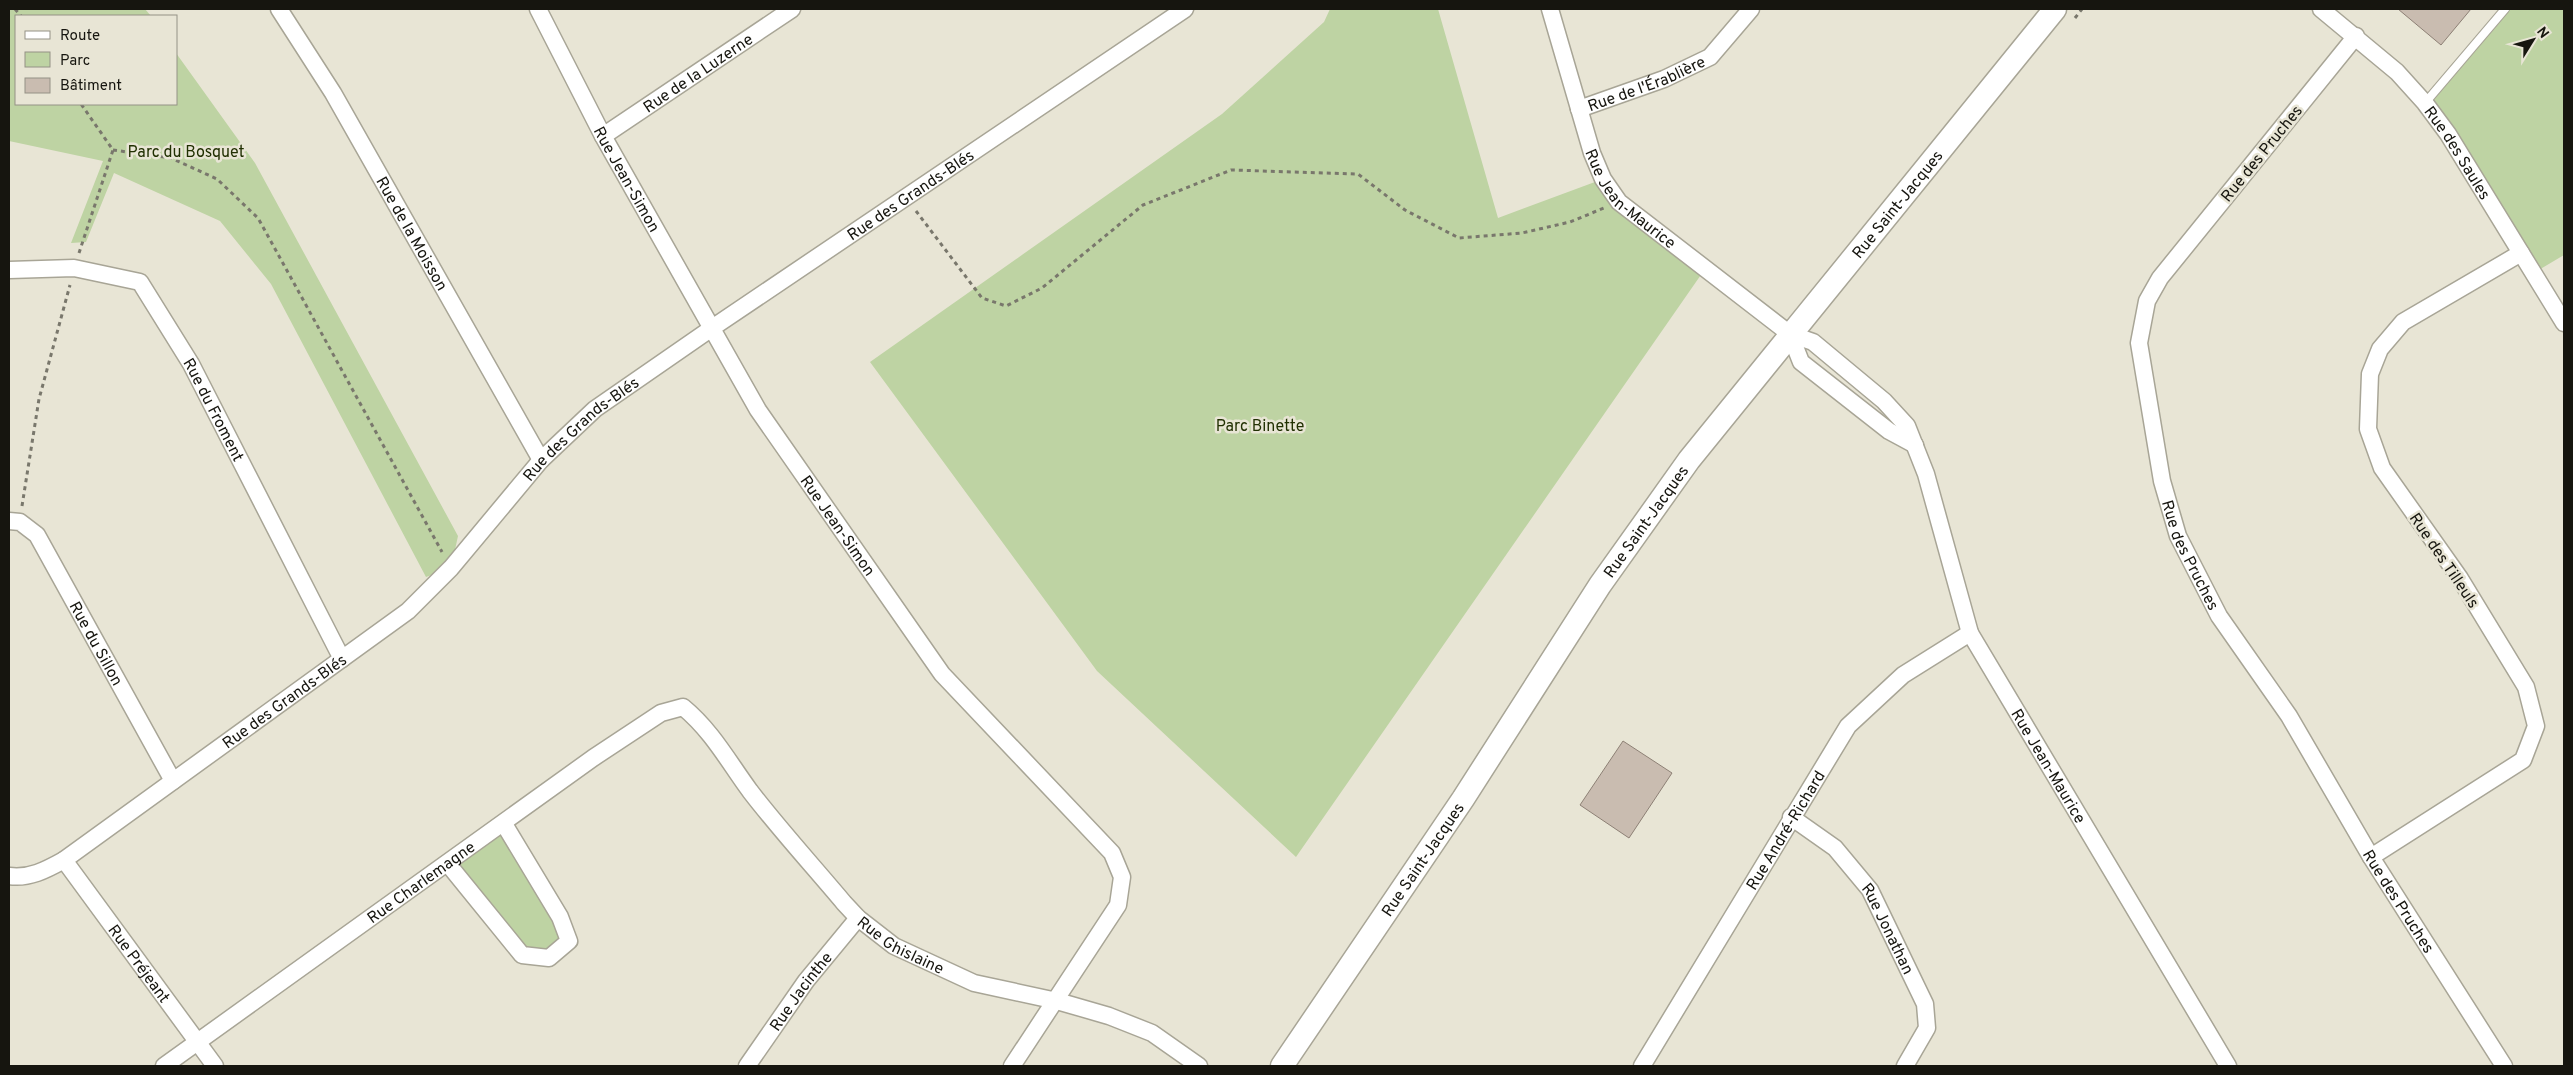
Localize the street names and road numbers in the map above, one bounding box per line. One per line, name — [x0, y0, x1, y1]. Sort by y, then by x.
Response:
street label: Rue de la Luzerne — [640, 30, 758, 118]
street label: Rue de l'Érablière — [1585, 53, 1709, 117]
street label: Rue des Pruches — [2217, 102, 2308, 207]
street label: Rue des Saules — [2419, 103, 2494, 204]
street label: Rue Jean-Simon — [588, 124, 663, 236]
street label: Rue des Grands-Blés — [844, 146, 979, 246]
street label: Rue Jean-Maurice — [1579, 146, 1679, 254]
street label: Rue Saint-Jacques — [1849, 147, 1948, 263]
street label: Rue de la Moisson — [370, 173, 451, 295]
street label: Rue du Froment — [178, 355, 247, 465]
street label: Rue des Grands-Blés — [520, 374, 643, 486]
street label: Rue Saint-Jacques — [1600, 462, 1694, 583]
street label: Rue Jean-Simon — [795, 472, 879, 581]
street label: Rue des Pruches — [2156, 498, 2222, 614]
street label: Rue des Tilleuls — [2404, 510, 2483, 613]
street label: Rue du Sillon — [64, 598, 126, 690]
street label: Rue des Grands-Blés — [219, 651, 351, 754]
street label: Rue Jean-Maurice — [2006, 706, 2089, 828]
street label: Rue André-Richard — [1743, 768, 1831, 894]
street label: Rue Saint-Jacques — [1378, 799, 1470, 921]
street label: Rue Charlemagne — [364, 838, 480, 929]
street label: Rue des Pruches — [2357, 847, 2438, 958]
street label: Rue Jonathan — [1856, 879, 1917, 978]
street label: Rue Ghislaine — [852, 913, 947, 980]
street label: Rue Préjeant — [103, 921, 173, 1008]
street label: Rue Jacinthe — [766, 949, 838, 1036]

